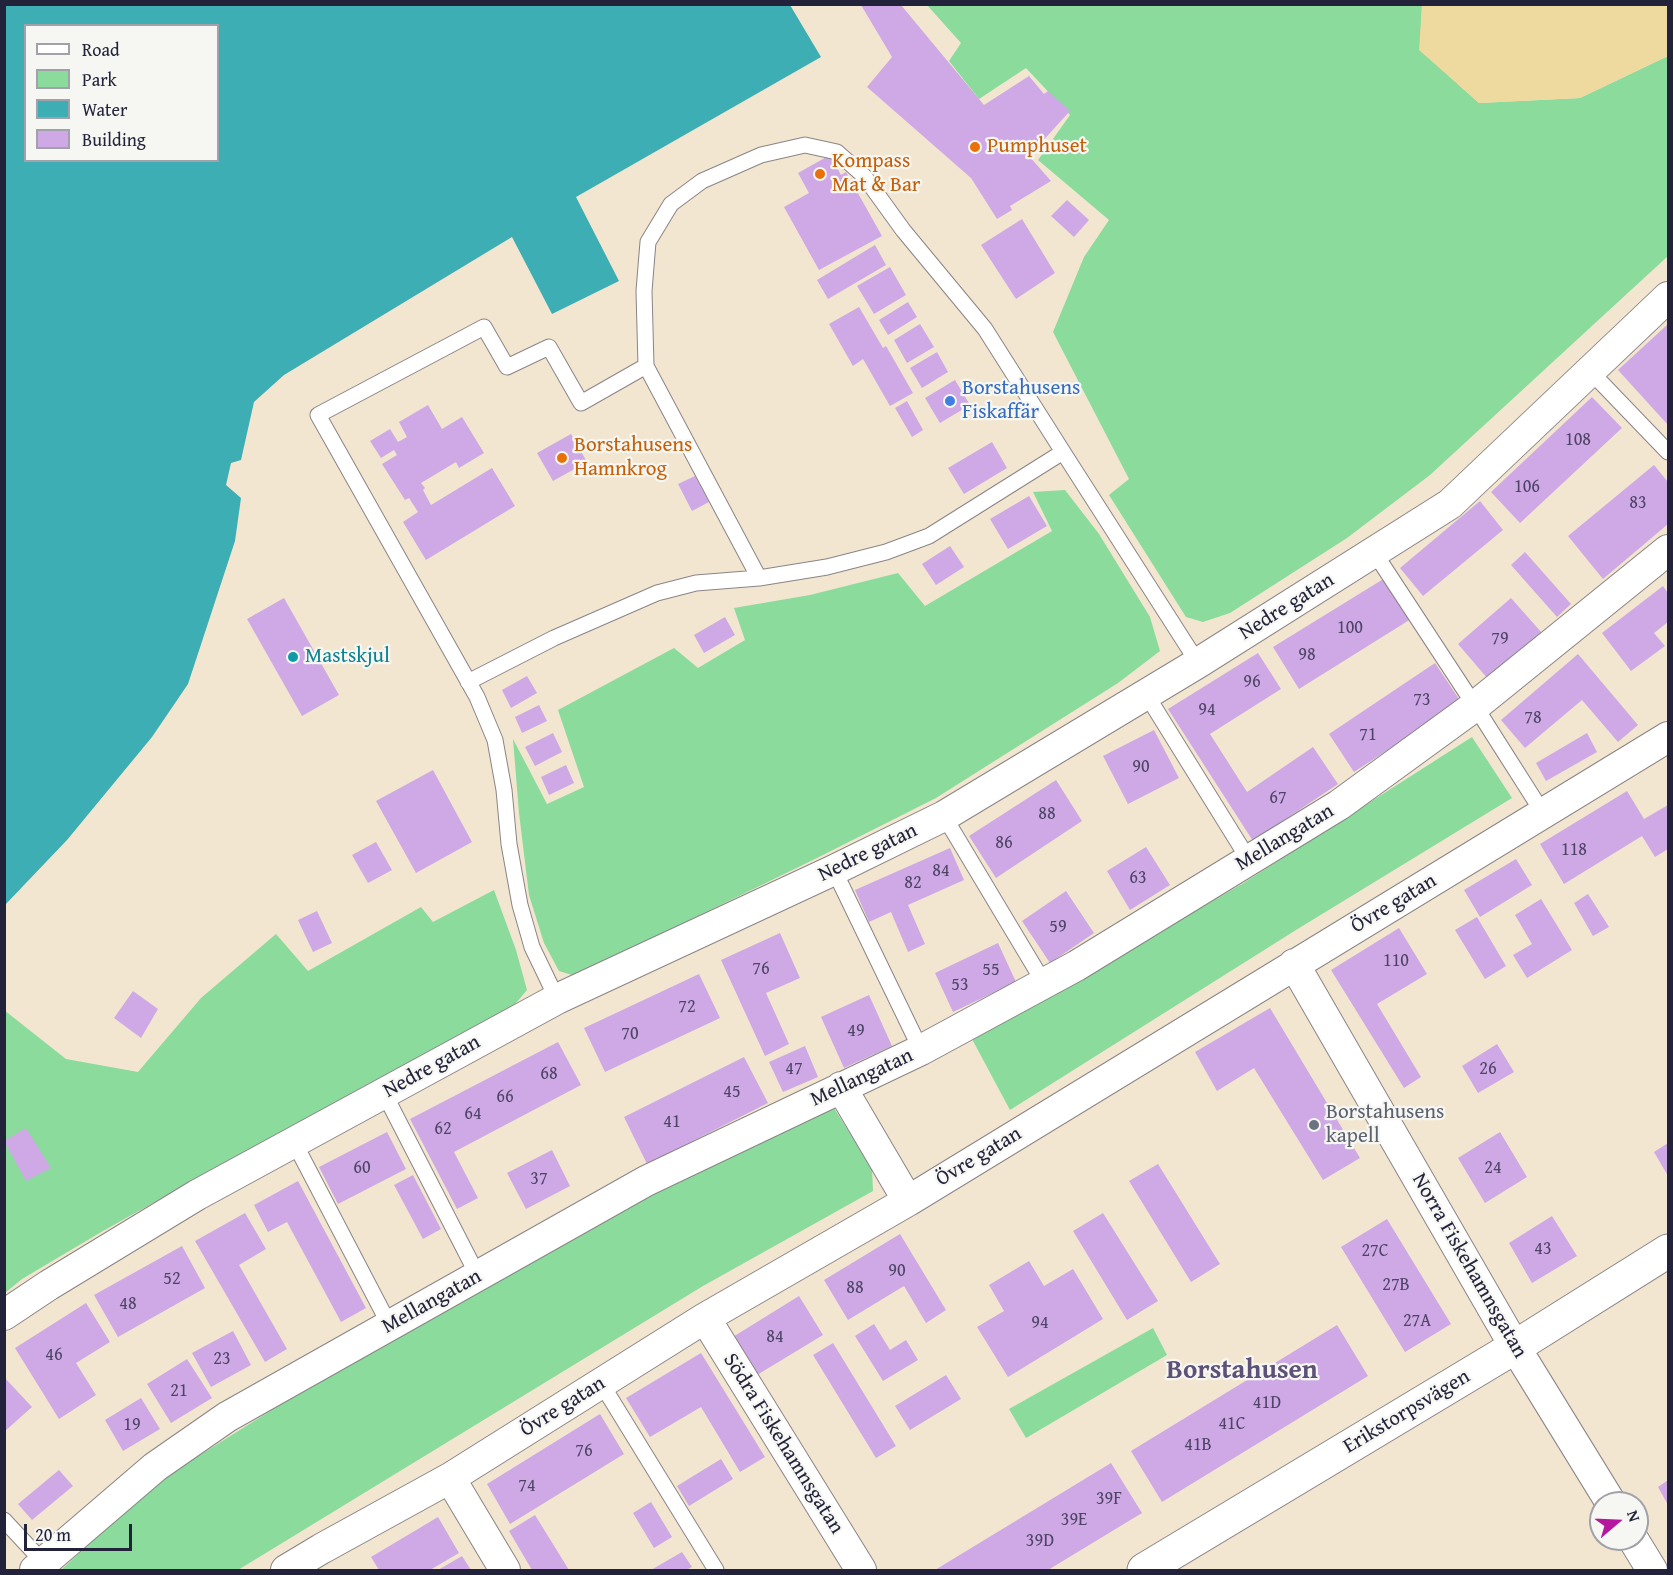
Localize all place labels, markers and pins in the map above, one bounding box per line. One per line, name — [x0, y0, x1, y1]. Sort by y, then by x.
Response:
place label: Pumphuset — [987, 134, 1087, 160]
marker: Pumphuset — [968, 140, 982, 154]
place label: Kompass Mat & Bar — [832, 149, 920, 199]
marker: Kompass Mat & Bar — [813, 167, 827, 181]
place label: Borstahusens Fiskaffär — [962, 376, 1080, 426]
marker: Borstahusens Fiskaffär — [943, 394, 957, 408]
place label: Borstahusens Hamnkrog — [574, 433, 692, 483]
marker: Borstahusens Hamnkrog — [555, 451, 569, 465]
place label: Mastskjul — [305, 644, 390, 670]
marker: Mastskjul — [286, 650, 300, 664]
place label: Borstahusens kapell — [1326, 1100, 1444, 1150]
marker: Borstahusens kapell — [1307, 1118, 1321, 1132]

